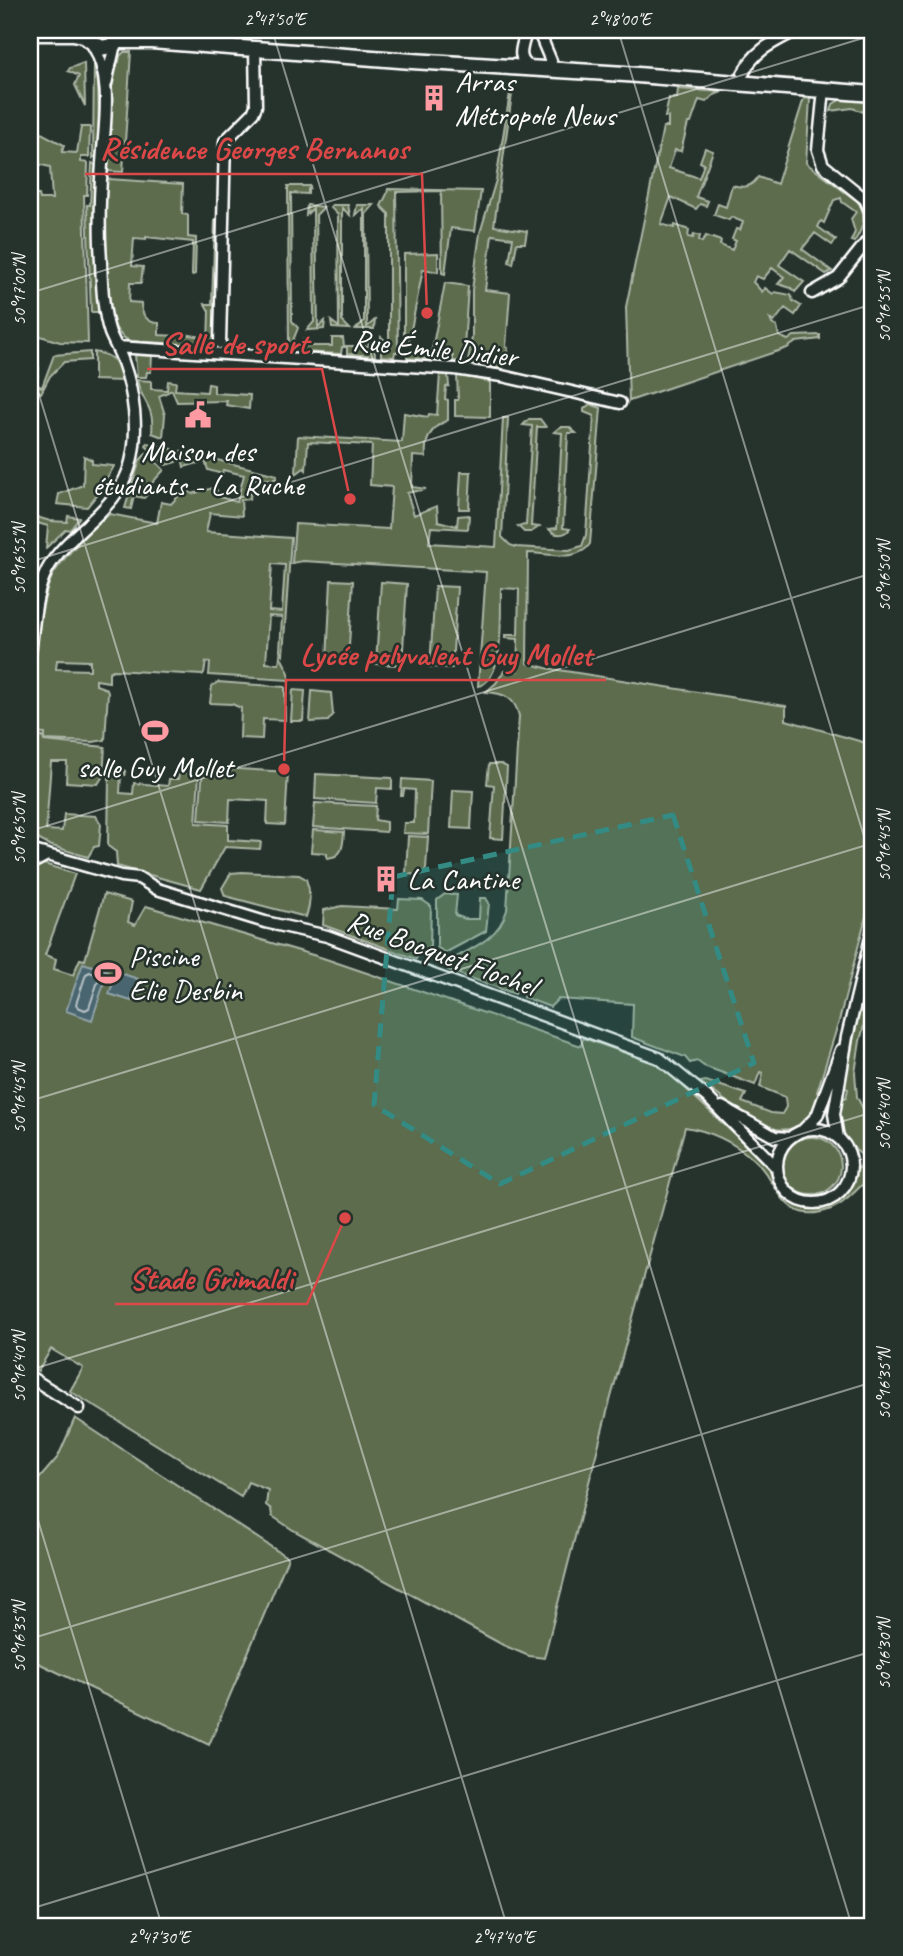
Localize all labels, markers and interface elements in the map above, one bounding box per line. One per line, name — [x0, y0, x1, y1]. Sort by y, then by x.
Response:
text: 2°47'50"E — [244, 8, 308, 30]
text: 2°48'00"E — [589, 8, 653, 30]
place label: Arras Métropole News — [455, 62, 618, 134]
building icon: Arras Métropole News — [419, 83, 449, 113]
callout: Résidence Georges Bernanos — [85, 121, 422, 174]
text: Résidence Georges Bernanos — [100, 128, 412, 169]
text: 50°17'00"N — [8, 251, 30, 325]
text: 50°16'55"N — [873, 268, 895, 342]
callout: Salle de sport — [147, 316, 322, 369]
street label: Rue Émile Didier — [351, 320, 522, 376]
text: Salle de sport — [161, 323, 312, 364]
public building icon: Maison des étudiants - La Ruche — [183, 400, 213, 430]
place label: Maison des étudiants - La Ruche — [92, 432, 306, 504]
text: 50°16'55"N — [8, 520, 30, 594]
text: 50°16'50"N — [873, 537, 895, 611]
callout: Lycée polyvalent Guy Mollet — [286, 627, 606, 680]
text: Lycée polyvalent Guy Mollet — [300, 634, 595, 675]
sports icon: salle Guy Mollet — [140, 716, 170, 746]
place label: salle Guy Mollet — [77, 748, 236, 786]
text: 50°16'50"N — [8, 790, 30, 864]
text: 50°16'45"N — [873, 807, 895, 881]
place label: La Cantine — [407, 860, 521, 898]
building icon: La Cantine — [371, 864, 401, 894]
street label: Rue Bocquet Flochel — [342, 901, 546, 1006]
place label: Piscine Elie Desbin — [129, 937, 244, 1009]
sports icon: Piscine Elie Desbin — [93, 958, 123, 988]
text: 50°16'45"N — [8, 1059, 30, 1133]
text: 50°16'40"N — [873, 1076, 895, 1150]
callout: Stade Grimaldi — [115, 1251, 307, 1304]
text: Stade Grimaldi — [129, 1258, 297, 1299]
text: 50°16'40"N — [8, 1328, 30, 1402]
text: 50°16'35"N — [873, 1345, 895, 1419]
text: 50°16'35"N — [8, 1598, 30, 1672]
text: 50°16'30"N — [873, 1615, 895, 1689]
text: 2°47'30"E — [128, 1926, 192, 1948]
text: 2°47'40"E — [473, 1926, 537, 1948]

